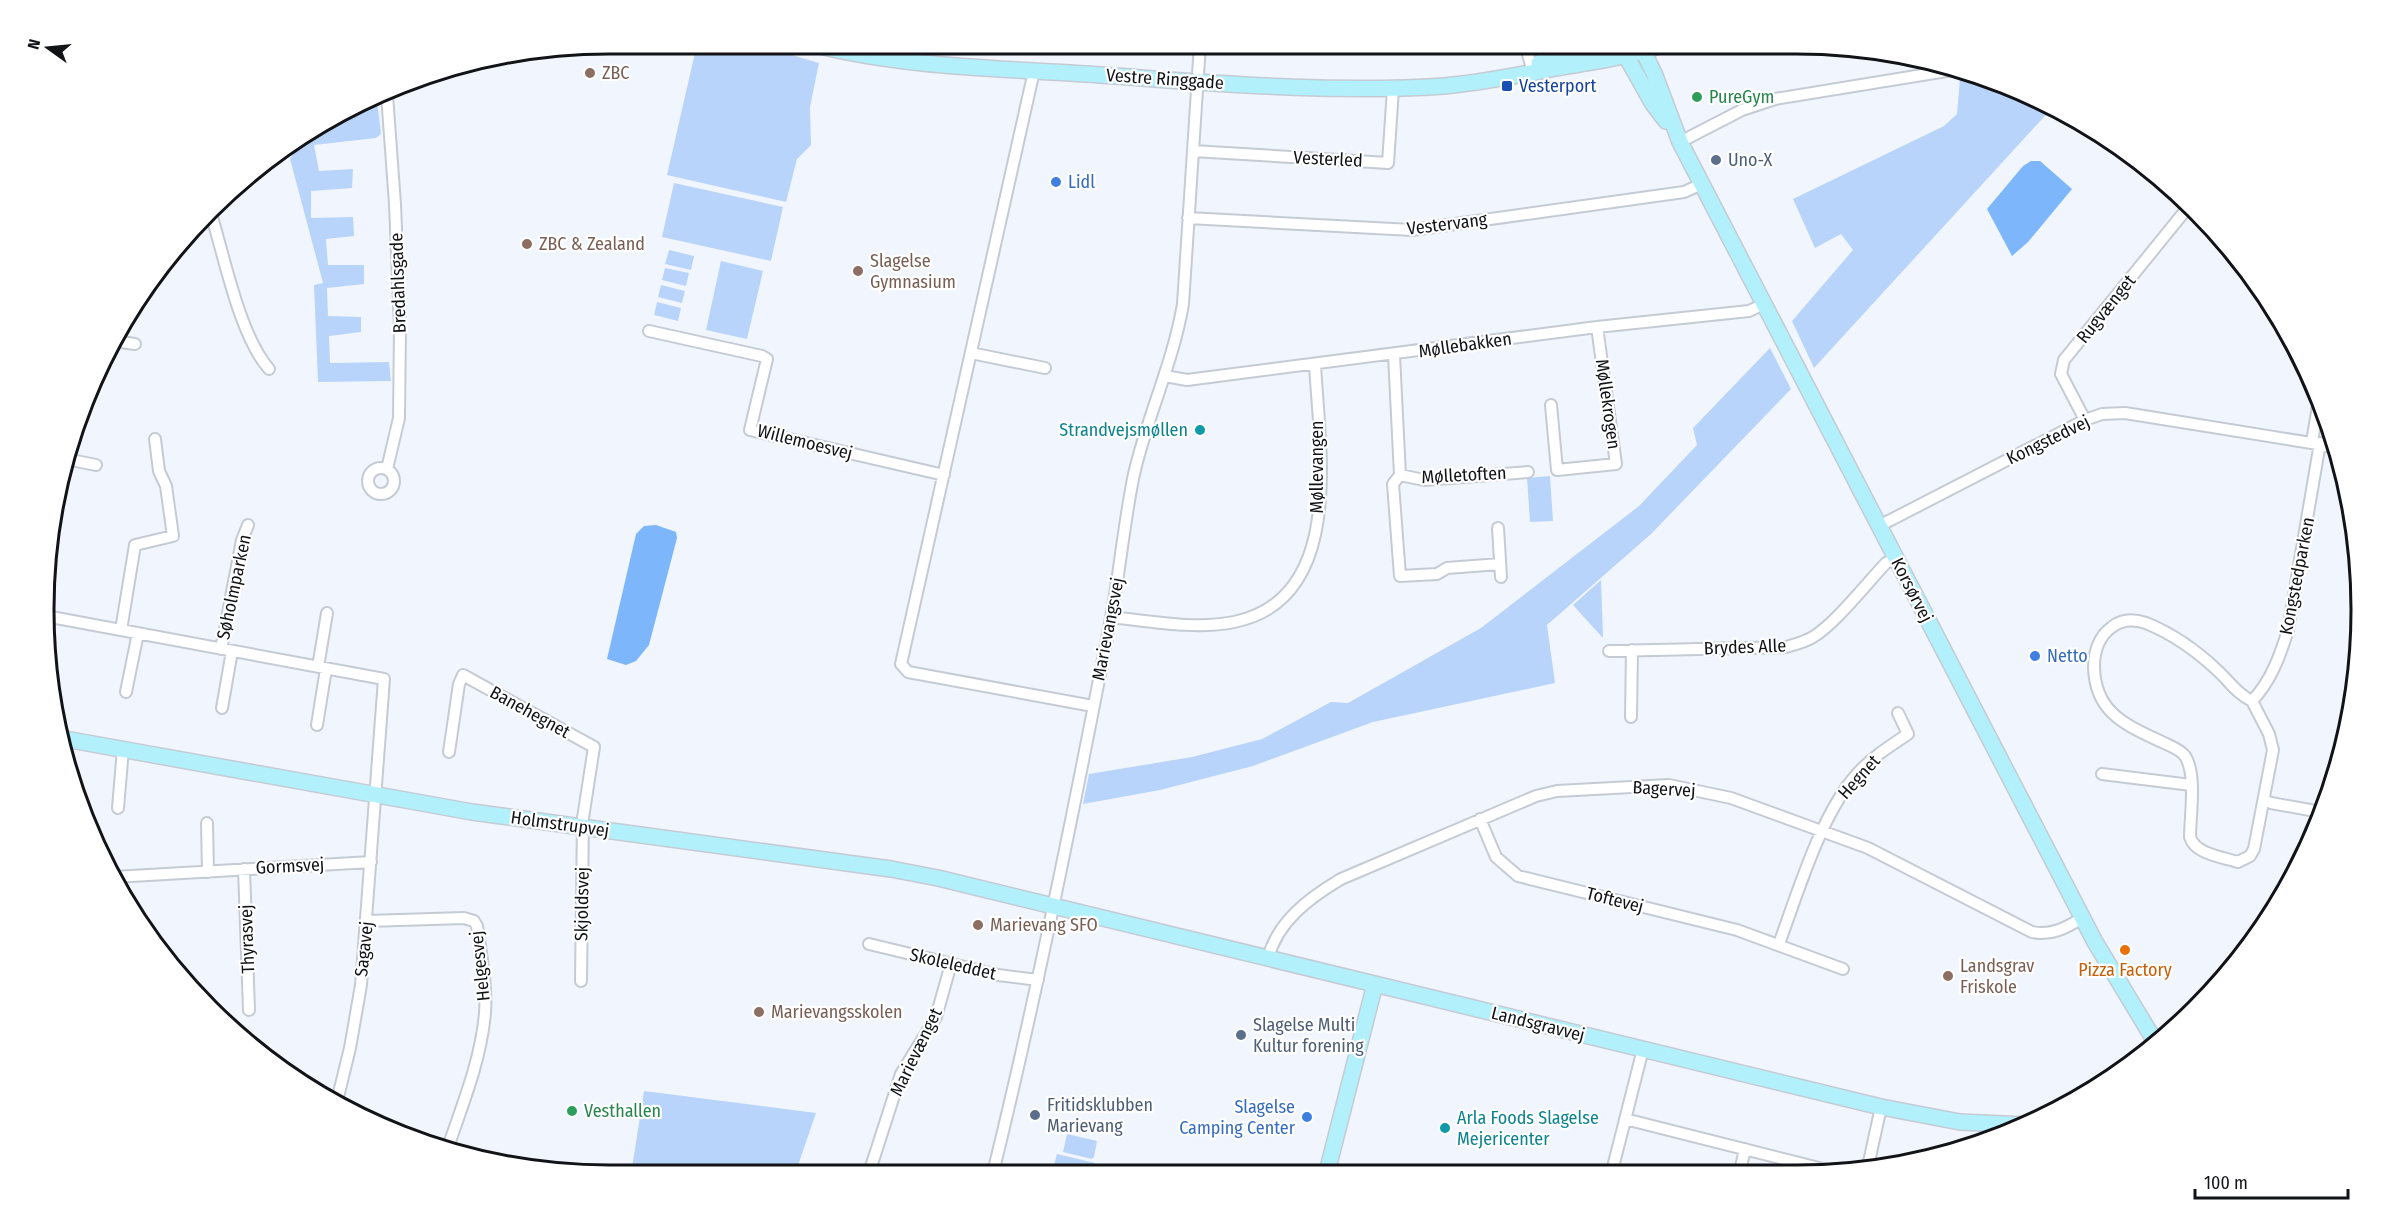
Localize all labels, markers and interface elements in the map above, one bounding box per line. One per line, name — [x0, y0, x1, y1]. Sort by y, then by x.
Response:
north arrow — [18, 18, 78, 78]
text: N — [24, 37, 44, 51]
place label: ZBC — [602, 62, 630, 84]
street label: Vestre Ringgade — [1105, 64, 1225, 94]
marker: ZBC — [583, 66, 597, 80]
place label: Vesterport — [1519, 75, 1596, 97]
marker: Vesterport — [1500, 79, 1514, 93]
place label: PureGym — [1709, 86, 1774, 108]
marker: PureGym — [1690, 90, 1704, 104]
street label: Vesterled — [1293, 146, 1363, 172]
place label: Uno-X — [1728, 149, 1773, 171]
marker: Uno-X — [1709, 153, 1723, 167]
place label: Lidl — [1068, 171, 1095, 193]
marker: Lidl — [1049, 175, 1063, 189]
street label: Vestervang — [1406, 208, 1489, 240]
street label: Bredahlsgade — [385, 232, 411, 334]
place label: ZBC & Zealand — [539, 233, 645, 255]
marker: ZBC & Zealand — [520, 237, 534, 251]
place label: Slagelse Gymnasium — [870, 250, 956, 293]
marker: Slagelse Gymnasium — [851, 264, 865, 278]
street label: Rugvænget — [2072, 270, 2140, 348]
street label: Møllebakken — [1417, 328, 1513, 362]
street label: Møllekrogen — [1591, 358, 1625, 450]
street label: Kongstedvej — [2003, 410, 2093, 470]
place label: Strandvejsmøllen — [1059, 419, 1188, 441]
street label: Willemoesvej — [755, 420, 855, 464]
street label: Møllevangen — [1306, 420, 1328, 514]
marker: Strandvejsmøllen — [1193, 423, 1207, 437]
street label: Mølletoften — [1421, 462, 1507, 488]
street label: Kongstedparken — [2275, 515, 2319, 637]
street label: Søholmparken — [212, 532, 256, 642]
street label: Korsørvej — [1886, 554, 1938, 626]
street label: Marievangsvej — [1087, 576, 1129, 682]
street label: Brydes Alle — [1703, 635, 1787, 659]
place label: Netto — [2047, 645, 2088, 667]
marker: Netto — [2028, 649, 2042, 663]
street label: Banehegnet — [486, 681, 574, 743]
street label: Hegnet — [1833, 750, 1885, 804]
street label: Bagervej — [1632, 776, 1696, 802]
street label: Holmstrupvej — [509, 806, 611, 842]
street label: Gormsvej — [255, 853, 325, 879]
street label: Skjoldsvej — [570, 867, 594, 941]
street label: Toftevej — [1584, 882, 1646, 918]
street label: Thyrasvej — [235, 904, 259, 974]
place label: Marievang SFO — [990, 914, 1098, 936]
marker: Marievang SFO — [971, 918, 985, 932]
street label: Sagavej — [350, 920, 378, 978]
street label: Helgesvej — [465, 930, 495, 1002]
street label: Skoleleddet — [908, 943, 998, 985]
marker: Pizza Factory — [2118, 943, 2132, 957]
place label: Landsgrav Friskole — [1960, 955, 2034, 998]
place label: Pizza Factory — [2078, 959, 2172, 981]
marker: Landsgrav Friskole — [1941, 969, 1955, 983]
place label: Marievangsskolen — [771, 1001, 903, 1023]
street label: Landsgravvej — [1489, 1002, 1587, 1046]
street label: Marievænget — [885, 1004, 947, 1100]
marker: Marievangsskolen — [752, 1005, 766, 1019]
place label: Slagelse Multi Kultur forening — [1253, 1014, 1364, 1057]
marker: Slagelse Multi Kultur forening — [1234, 1028, 1248, 1042]
place label: Fritidsklubben Marievang — [1047, 1094, 1153, 1137]
place label: Slagelse Camping Center — [1179, 1096, 1296, 1139]
place label: Vesthallen — [584, 1100, 661, 1122]
marker: Vesthallen — [565, 1104, 579, 1118]
place label: Arla Foods Slagelse Mejericenter — [1457, 1107, 1599, 1150]
marker: Fritidsklubben Marievang — [1028, 1108, 1042, 1122]
marker: Slagelse Camping Center — [1300, 1110, 1314, 1124]
marker: Arla Foods Slagelse Mejericenter — [1438, 1121, 1452, 1135]
scale bar — [2195, 1162, 2348, 1200]
text: 100 m — [2204, 1172, 2248, 1194]

